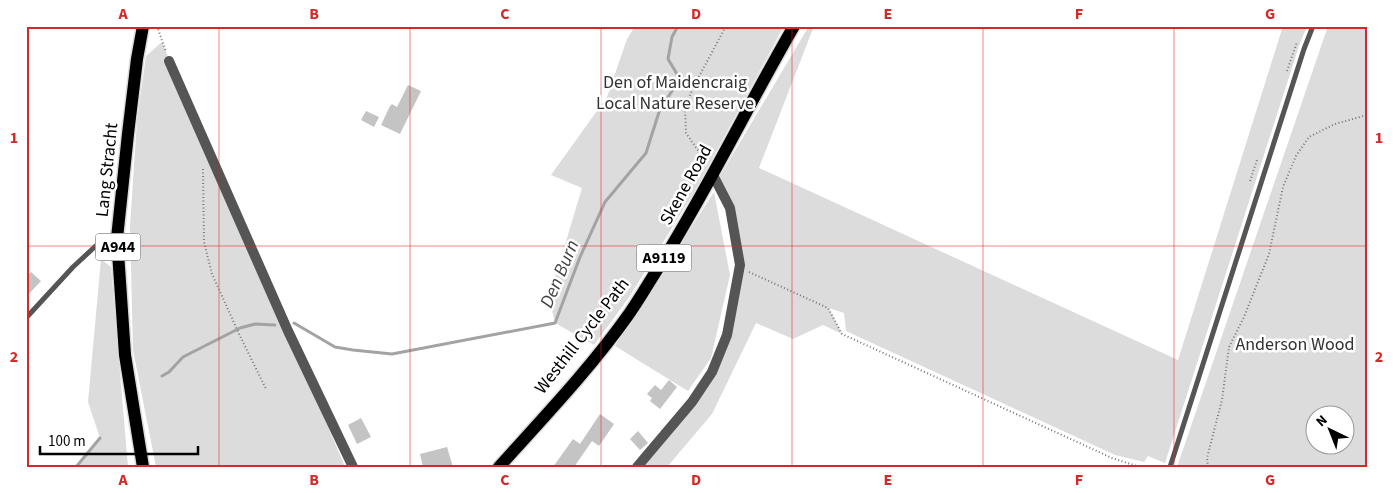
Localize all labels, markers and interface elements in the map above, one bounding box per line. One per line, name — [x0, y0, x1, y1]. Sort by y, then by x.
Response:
text: A — [117, 3, 128, 25]
text: B — [309, 3, 319, 25]
text: C — [500, 3, 510, 25]
text: D — [691, 3, 701, 25]
text: E — [884, 3, 892, 25]
text: F — [1075, 3, 1083, 25]
text: G — [1265, 3, 1275, 25]
park label: Den of Maidencraig Local Nature Reserve — [596, 70, 754, 116]
street label: Lang Stracht — [90, 122, 124, 218]
text: 1 — [10, 127, 18, 149]
text: 1 — [1375, 127, 1383, 149]
street label: Skene Road — [654, 140, 718, 230]
road number: A944 — [96, 233, 140, 260]
water label: Den Burn — [534, 236, 586, 312]
road number: A9119 — [636, 244, 692, 272]
street label: Westhill Cycle Path — [529, 273, 635, 399]
park label: Anderson Wood — [1235, 332, 1355, 357]
text: 2 — [10, 346, 18, 368]
text: 2 — [1375, 346, 1383, 368]
north arrow — [1306, 406, 1356, 456]
text: N — [1312, 411, 1332, 432]
scale bar — [40, 423, 198, 455]
text: 100 m — [48, 431, 86, 452]
text: A — [117, 469, 128, 491]
text: B — [309, 469, 319, 491]
text: C — [500, 469, 510, 491]
text: D — [691, 469, 701, 491]
text: E — [884, 469, 892, 491]
text: F — [1075, 469, 1083, 491]
text: G — [1265, 469, 1275, 491]

